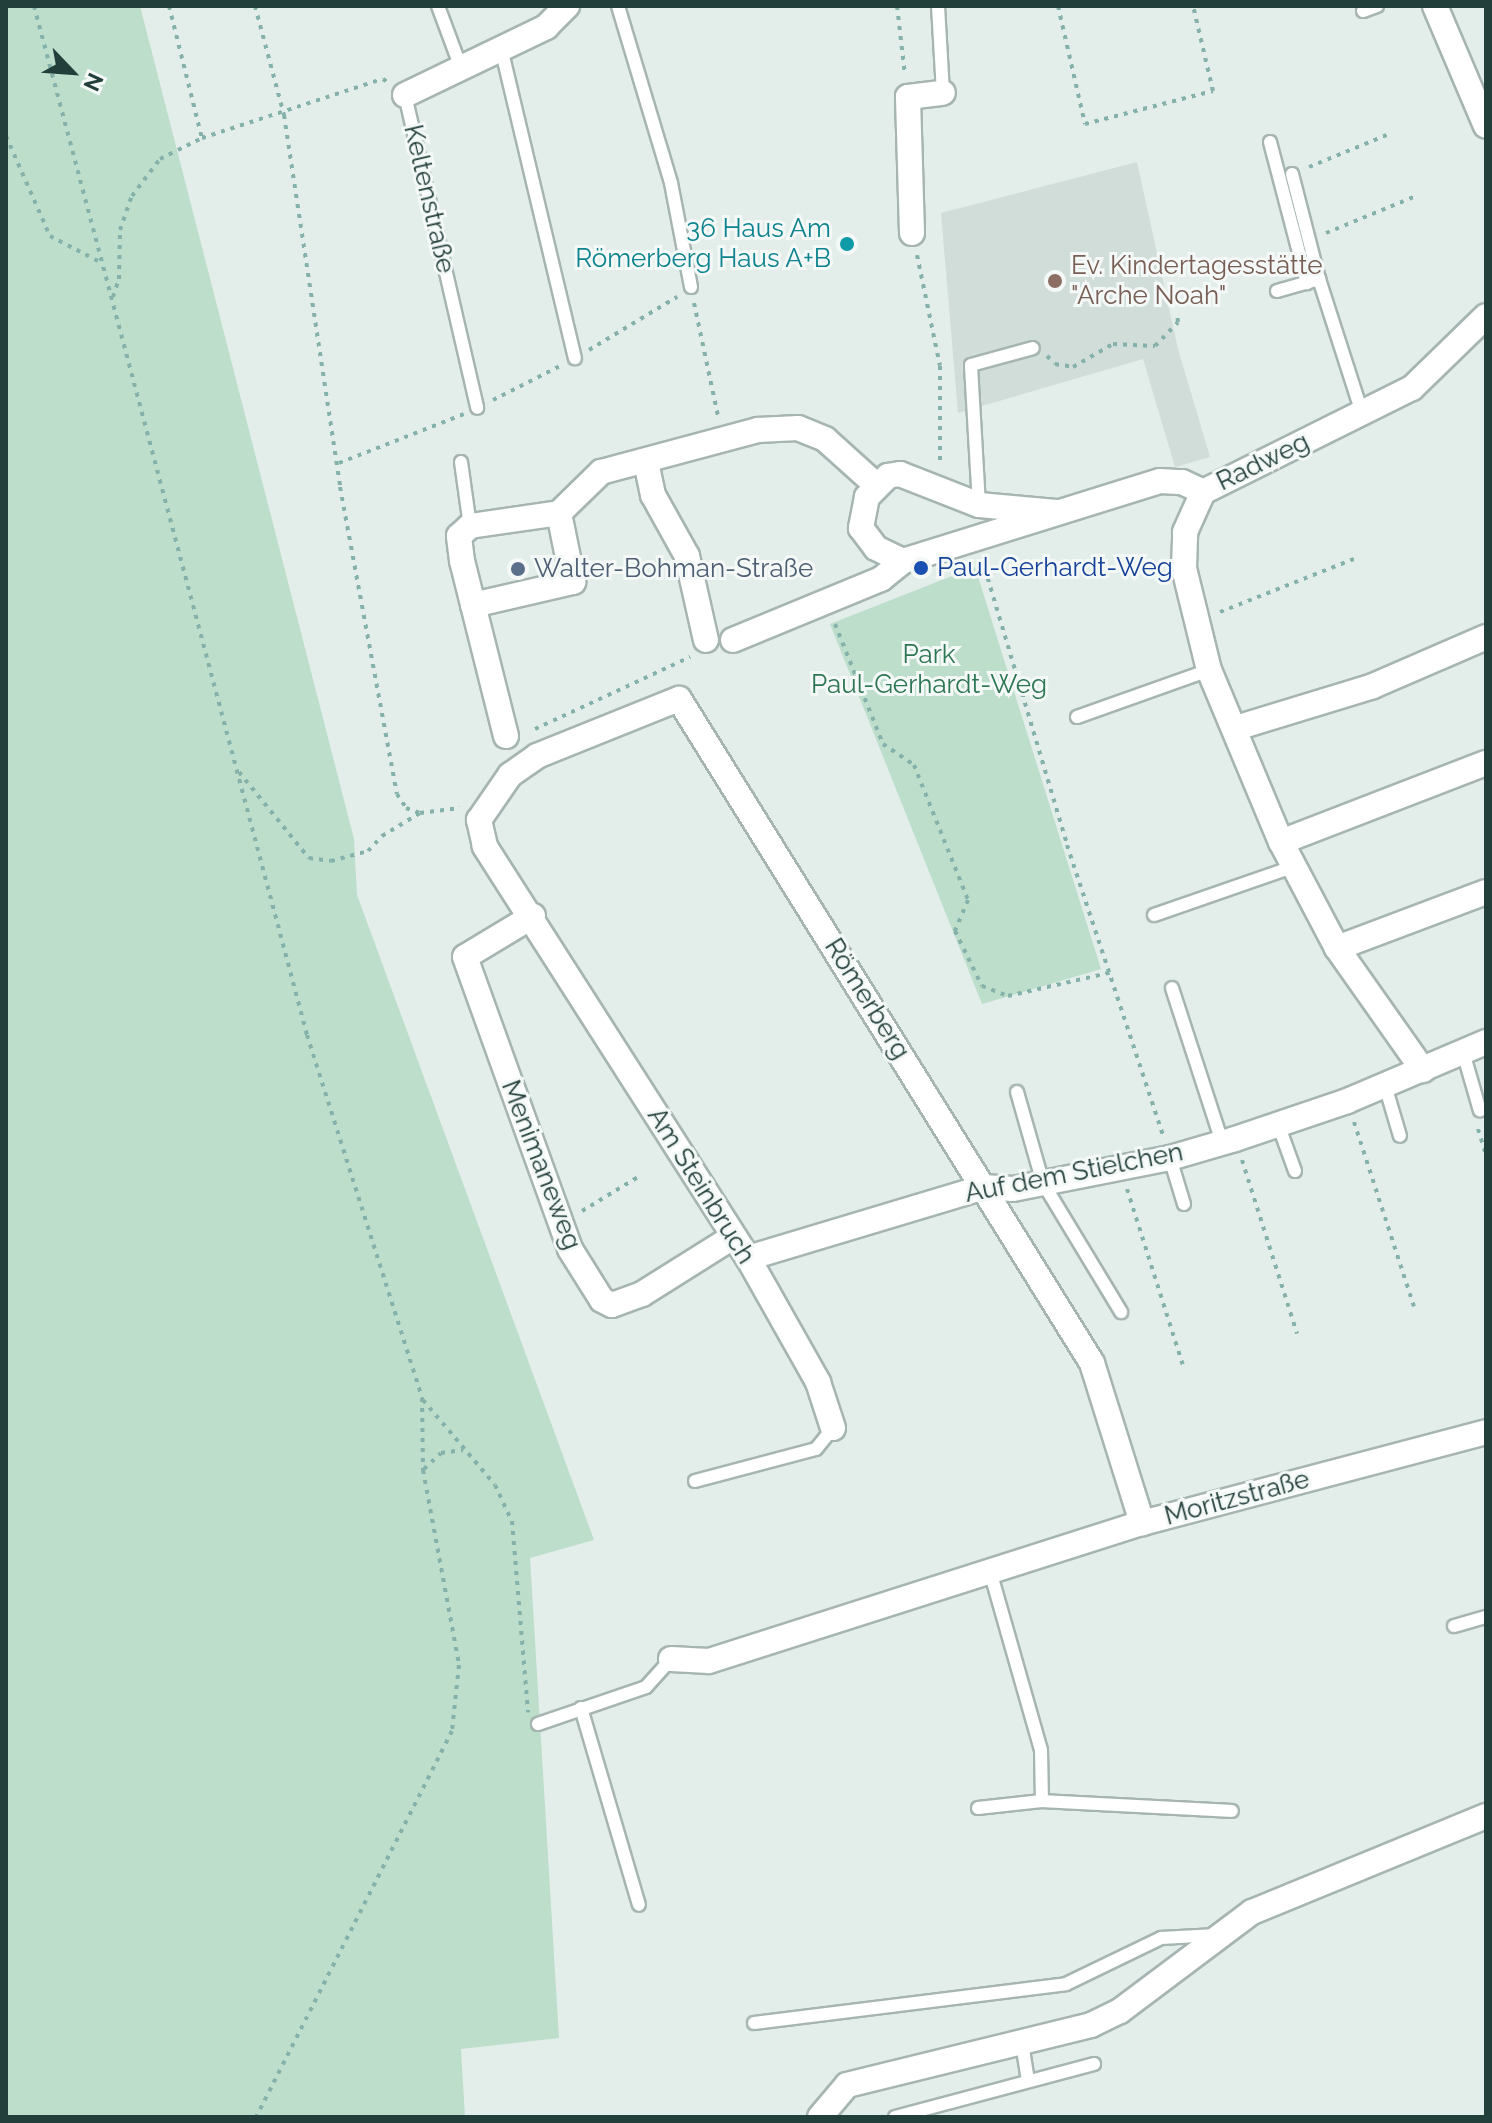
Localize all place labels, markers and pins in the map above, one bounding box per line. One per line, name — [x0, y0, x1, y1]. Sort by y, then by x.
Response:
place label: 36 Haus Am Römerberg Haus A+B — [574, 213, 831, 274]
marker: 36 Haus Am Römerberg Haus A+B — [838, 235, 856, 253]
place label: Ev. Kindertagesstätte "Arche Noah" — [1071, 250, 1323, 312]
marker: Ev. Kindertagesstätte "Arche Noah" — [1046, 272, 1064, 290]
place label: Paul-Gerhardt-Weg — [937, 552, 1173, 584]
place label: Walter-Bohman-Straße — [534, 553, 813, 585]
marker: Paul-Gerhardt-Weg — [912, 559, 930, 577]
marker: Walter-Bohman-Straße — [509, 560, 527, 578]

